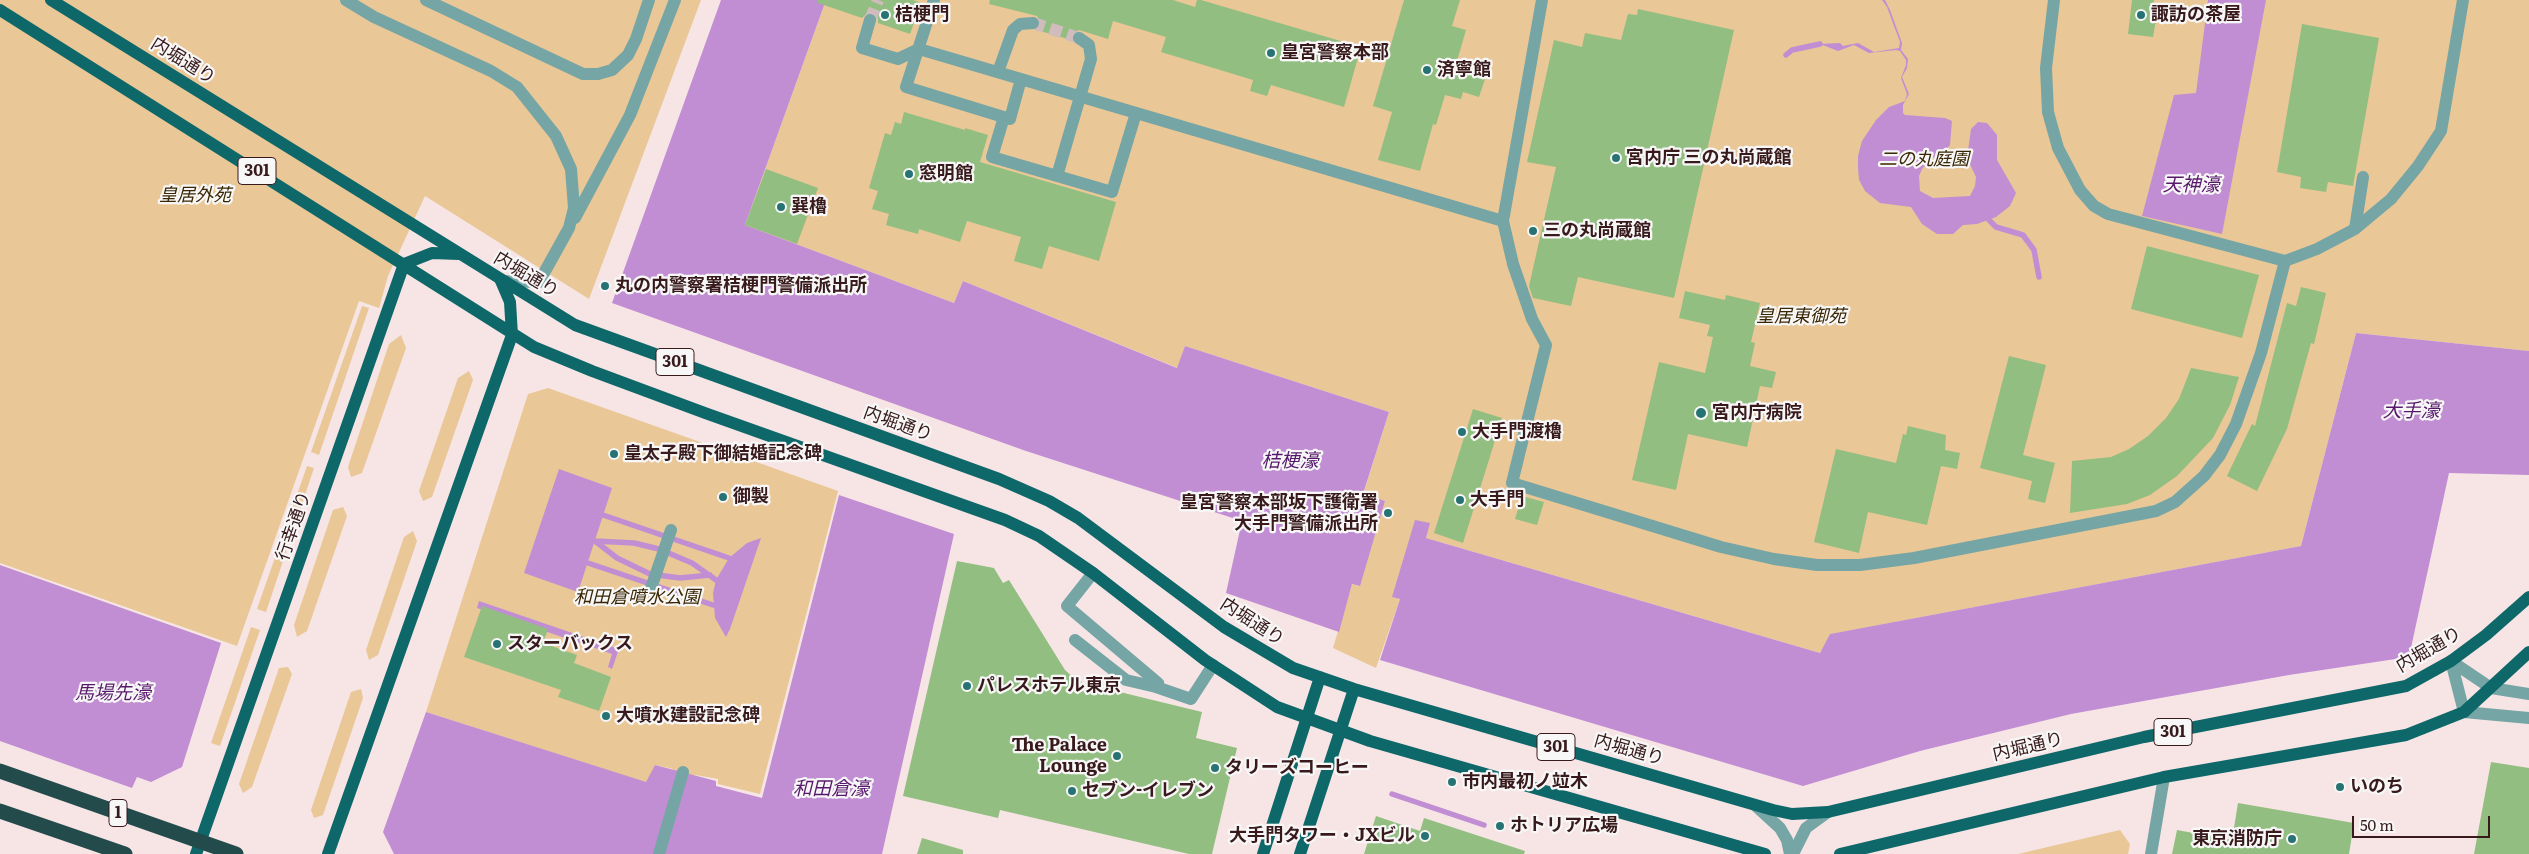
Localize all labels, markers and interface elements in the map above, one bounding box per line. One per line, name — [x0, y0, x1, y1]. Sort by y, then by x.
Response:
place label: 桔梗門 — [895, 4, 949, 26]
place label: 諏訪の茶屋 — [2151, 4, 2241, 26]
marker: 桔梗門 — [879, 9, 891, 21]
marker: 諏訪の茶屋 — [2135, 9, 2147, 21]
street label: 内堀通り — [147, 33, 219, 89]
place label: 皇宮警察本部 — [1281, 42, 1389, 64]
marker: 皇宮警察本部 — [1265, 47, 1277, 59]
place label: 済寧館 — [1437, 59, 1491, 81]
marker: 済寧館 — [1421, 64, 1433, 76]
place label: 宮内庁 三の丸尚蔵館 — [1626, 147, 1792, 169]
park label: 二の丸庭園 — [1879, 149, 1969, 171]
marker: 宮内庁 三の丸尚蔵館 — [1610, 152, 1622, 164]
road number: 301 — [238, 158, 276, 185]
place label: 窓明館 — [919, 163, 973, 185]
marker: 窓明館 — [903, 168, 915, 180]
water label: 天神濠 — [2163, 174, 2219, 196]
park label: 皇居外苑 — [159, 185, 231, 207]
place label: 巽櫓 — [791, 196, 827, 218]
marker: 巽櫓 — [775, 201, 787, 213]
place label: 三の丸尚蔵館 — [1543, 220, 1651, 242]
marker: 三の丸尚蔵館 — [1527, 225, 1539, 237]
street label: 内堀通り — [490, 247, 562, 303]
place label: 丸の内警察署桔梗門警備派出所 — [615, 275, 867, 297]
marker: 丸の内警察署桔梗門警備派出所 — [599, 280, 611, 292]
park label: 皇居東御苑 — [1756, 306, 1846, 328]
road number: 301 — [656, 348, 694, 376]
water label: 大手濠 — [2383, 400, 2439, 422]
street label: 内堀通り — [860, 402, 936, 446]
place label: 宮内庁病院 — [1712, 402, 1802, 424]
marker: 宮内庁病院 — [1694, 406, 1708, 420]
place label: 大手門渡櫓 — [1472, 421, 1562, 443]
marker: 大手門渡櫓 — [1456, 426, 1468, 438]
place label: 皇太子殿下御結婚記念碑 — [624, 443, 822, 465]
marker: 皇太子殿下御結婚記念碑 — [608, 448, 620, 460]
water label: 桔梗濠 — [1262, 450, 1318, 472]
place label: 御製 — [733, 486, 769, 508]
street label: 行幸通り — [272, 488, 316, 564]
place label: 大手門 — [1470, 489, 1524, 511]
marker: 御製 — [717, 491, 729, 503]
place label: 皇宮警察本部坂下護衛署 大手門警備派出所 — [1180, 492, 1378, 534]
marker: 大手門 — [1454, 494, 1466, 506]
marker: 皇宮警察本部坂下護衛署 大手門警備派出所 — [1382, 507, 1394, 519]
park label: 和田倉噴水公園 — [574, 587, 700, 609]
street label: 内堀通り — [1216, 593, 1288, 651]
street label: 内堀通り — [2392, 623, 2466, 677]
place label: スターバックス — [507, 633, 633, 655]
marker: スターバックス — [491, 638, 503, 650]
place label: パレスホテル東京 — [977, 675, 1121, 697]
marker: パレスホテル東京 — [961, 680, 973, 692]
water label: 馬場先濠 — [75, 682, 151, 704]
place label: 大噴水建設記念碑 — [616, 705, 760, 727]
marker: 大噴水建設記念碑 — [600, 710, 612, 722]
road number: 301 — [2154, 719, 2192, 746]
street label: 内堀通り — [1990, 728, 2066, 766]
street label: 内堀通り — [1591, 730, 1667, 770]
road number: 301 — [1537, 734, 1575, 760]
place label: The Palace Lounge — [1011, 735, 1107, 778]
marker: The Palace Lounge — [1111, 750, 1123, 762]
place label: タリーズコーヒー — [1225, 757, 1369, 779]
marker: タリーズコーヒー — [1209, 762, 1221, 774]
place label: 市内最初ノ竝木 — [1462, 771, 1588, 793]
marker: 市内最初ノ竝木 — [1446, 776, 1458, 788]
place label: いのち — [2350, 776, 2404, 798]
water label: 和田倉濠 — [793, 778, 869, 800]
place label: セブン-イレブン — [1082, 780, 1214, 802]
marker: いのち — [2334, 781, 2346, 793]
marker: セブン-イレブン — [1066, 785, 1078, 797]
road number: 1 — [109, 800, 127, 826]
scale bar — [2354, 806, 2492, 838]
text: 50 m — [2360, 813, 2394, 836]
place label: ホトリア広場 — [1510, 815, 1618, 837]
marker: ホトリア広場 — [1494, 820, 1506, 832]
place label: 大手門タワー・JXビル — [1229, 825, 1415, 847]
place label: 東京消防庁 — [2192, 828, 2282, 850]
marker: 大手門タワー・JXビル — [1419, 830, 1431, 842]
marker: 東京消防庁 — [2286, 833, 2298, 845]

